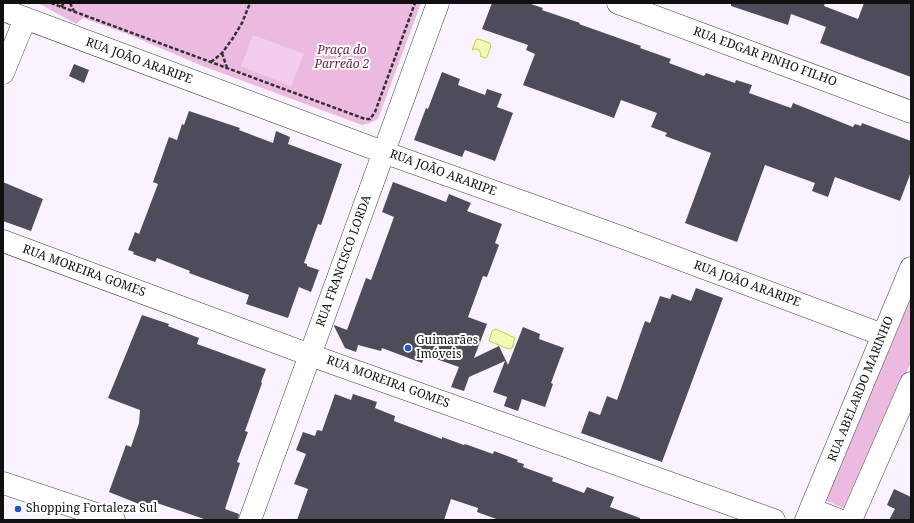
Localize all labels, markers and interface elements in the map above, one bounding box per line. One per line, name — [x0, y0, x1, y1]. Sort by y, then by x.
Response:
street label: RUA EDGAR PINHO FILHO — [691, 24, 839, 90]
street label: RUA JOÃO ARARIPE — [84, 35, 194, 87]
park label: Praça do Parreão 2 — [315, 44, 369, 72]
street label: RUA JOÃO ARARIPE — [388, 147, 498, 199]
street label: RUA FRANCISCO LORDA — [313, 193, 375, 329]
street label: RUA MOREIRA GOMES — [21, 242, 147, 300]
street label: RUA JOÃO ARARIPE — [692, 258, 802, 310]
street label: RUA ABELARDO MARINHO — [825, 314, 897, 464]
place label: Guimarães Imóveis — [416, 334, 478, 362]
marker: Guimarães Imóveis — [403, 343, 413, 353]
street label: RUA MOREIRA GOMES — [325, 353, 451, 411]
place label: Shopping Fortaleza Sul — [26, 502, 157, 516]
marker: Shopping Fortaleza Sul — [13, 504, 23, 514]

